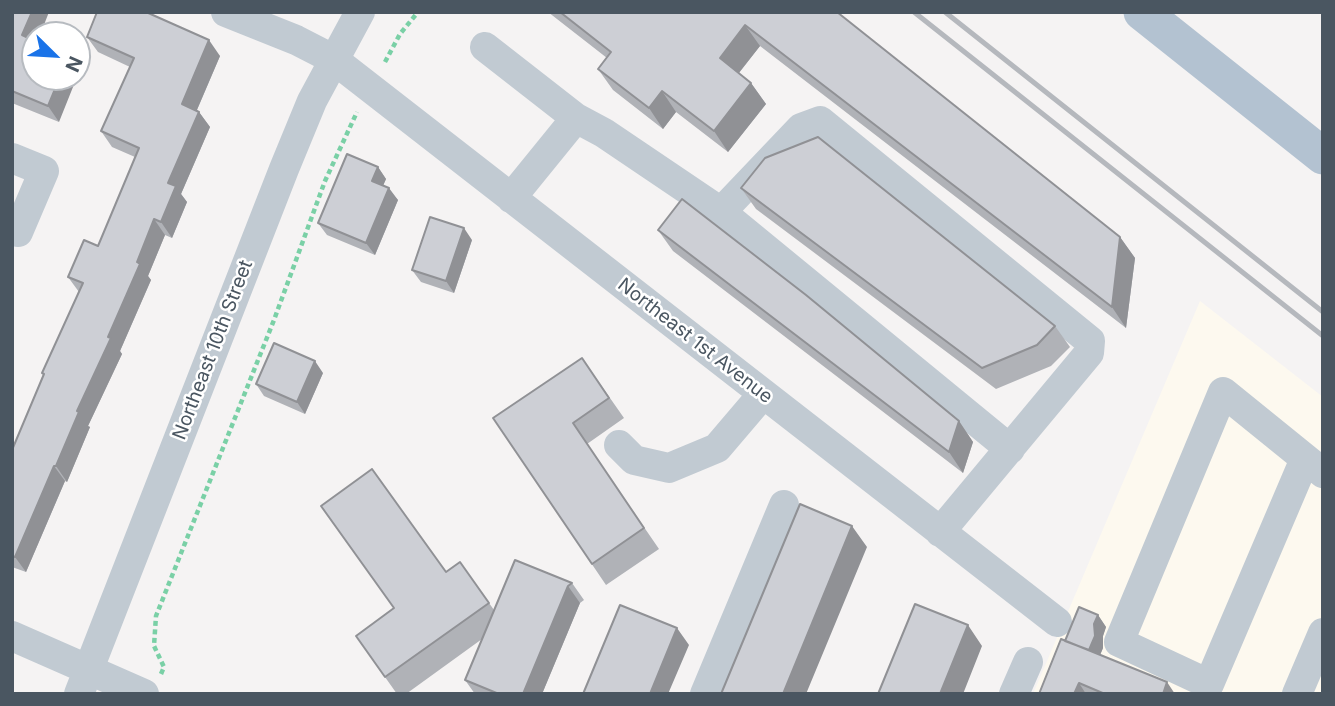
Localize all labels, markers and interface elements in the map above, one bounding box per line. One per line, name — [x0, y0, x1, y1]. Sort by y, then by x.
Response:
north arrow — [21, 21, 91, 91]
text: N — [60, 53, 87, 75]
street label: Northeast 10th Street — [168, 257, 258, 443]
street label: Northeast 1st Avenue — [613, 273, 777, 409]

